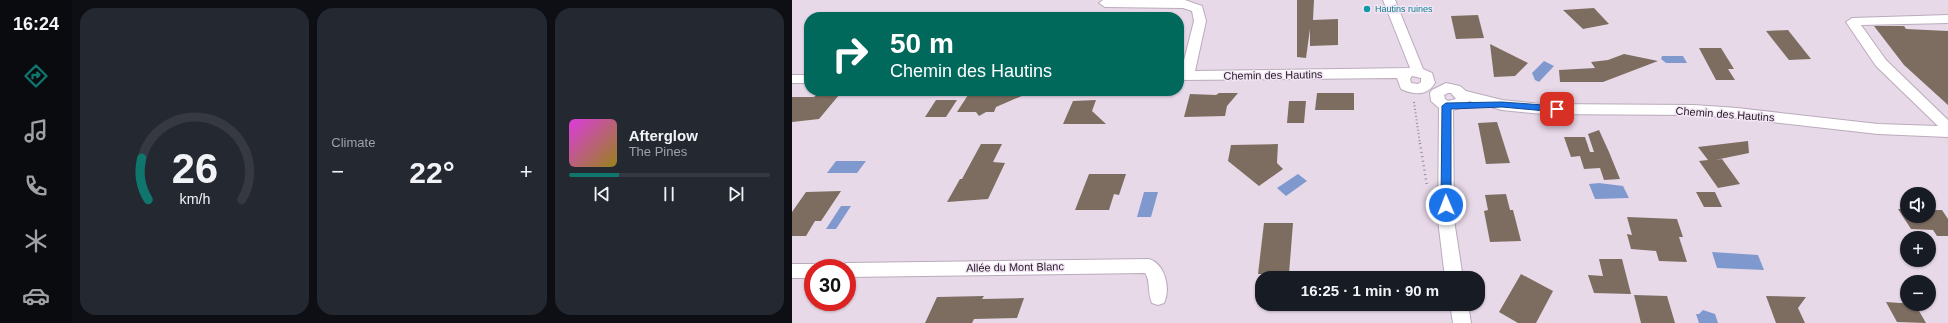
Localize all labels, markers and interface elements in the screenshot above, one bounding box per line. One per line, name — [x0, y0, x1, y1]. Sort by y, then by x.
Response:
marker: Hautins ruines — [1362, 4, 1372, 14]
place label: Hautins ruines — [1375, 4, 1433, 14]
text: 16:24 — [13, 14, 59, 34]
icon: right — [824, 28, 876, 80]
text: 50 m — [890, 28, 954, 59]
text: Chemin des Hautins — [890, 61, 1052, 81]
icon: directions — [22, 62, 50, 90]
street label: Chemin des Hautins — [1223, 68, 1323, 82]
pin — [1540, 92, 1574, 126]
icon: arrive — [1546, 98, 1568, 120]
street label: Chemin des Hautins — [1675, 105, 1775, 123]
icon: music — [22, 117, 50, 145]
text: Afterglow — [629, 127, 698, 144]
text: Climate — [331, 135, 375, 150]
text: 26 — [172, 144, 218, 191]
text: The Pines — [629, 144, 687, 159]
text: 22° — [409, 156, 455, 189]
text: − — [331, 159, 344, 184]
text: + — [520, 159, 533, 184]
icon: phone — [22, 172, 50, 200]
icon: previous — [591, 183, 613, 205]
icon: pause — [658, 183, 680, 205]
icon: next — [725, 183, 747, 205]
position arrow — [1425, 184, 1467, 226]
map controls — [1900, 187, 1936, 311]
button: sound — [1900, 187, 1936, 223]
text: km/h — [179, 190, 210, 206]
icon: climate — [22, 227, 50, 255]
button: + — [1900, 231, 1936, 267]
speed limit sign: 30 — [804, 259, 856, 311]
street label: Allée du Mont Blanc — [966, 260, 1065, 274]
button: − — [1900, 275, 1936, 311]
icon: car — [22, 282, 50, 310]
text: 16:25 · 1 min · 90 m — [1301, 282, 1439, 299]

